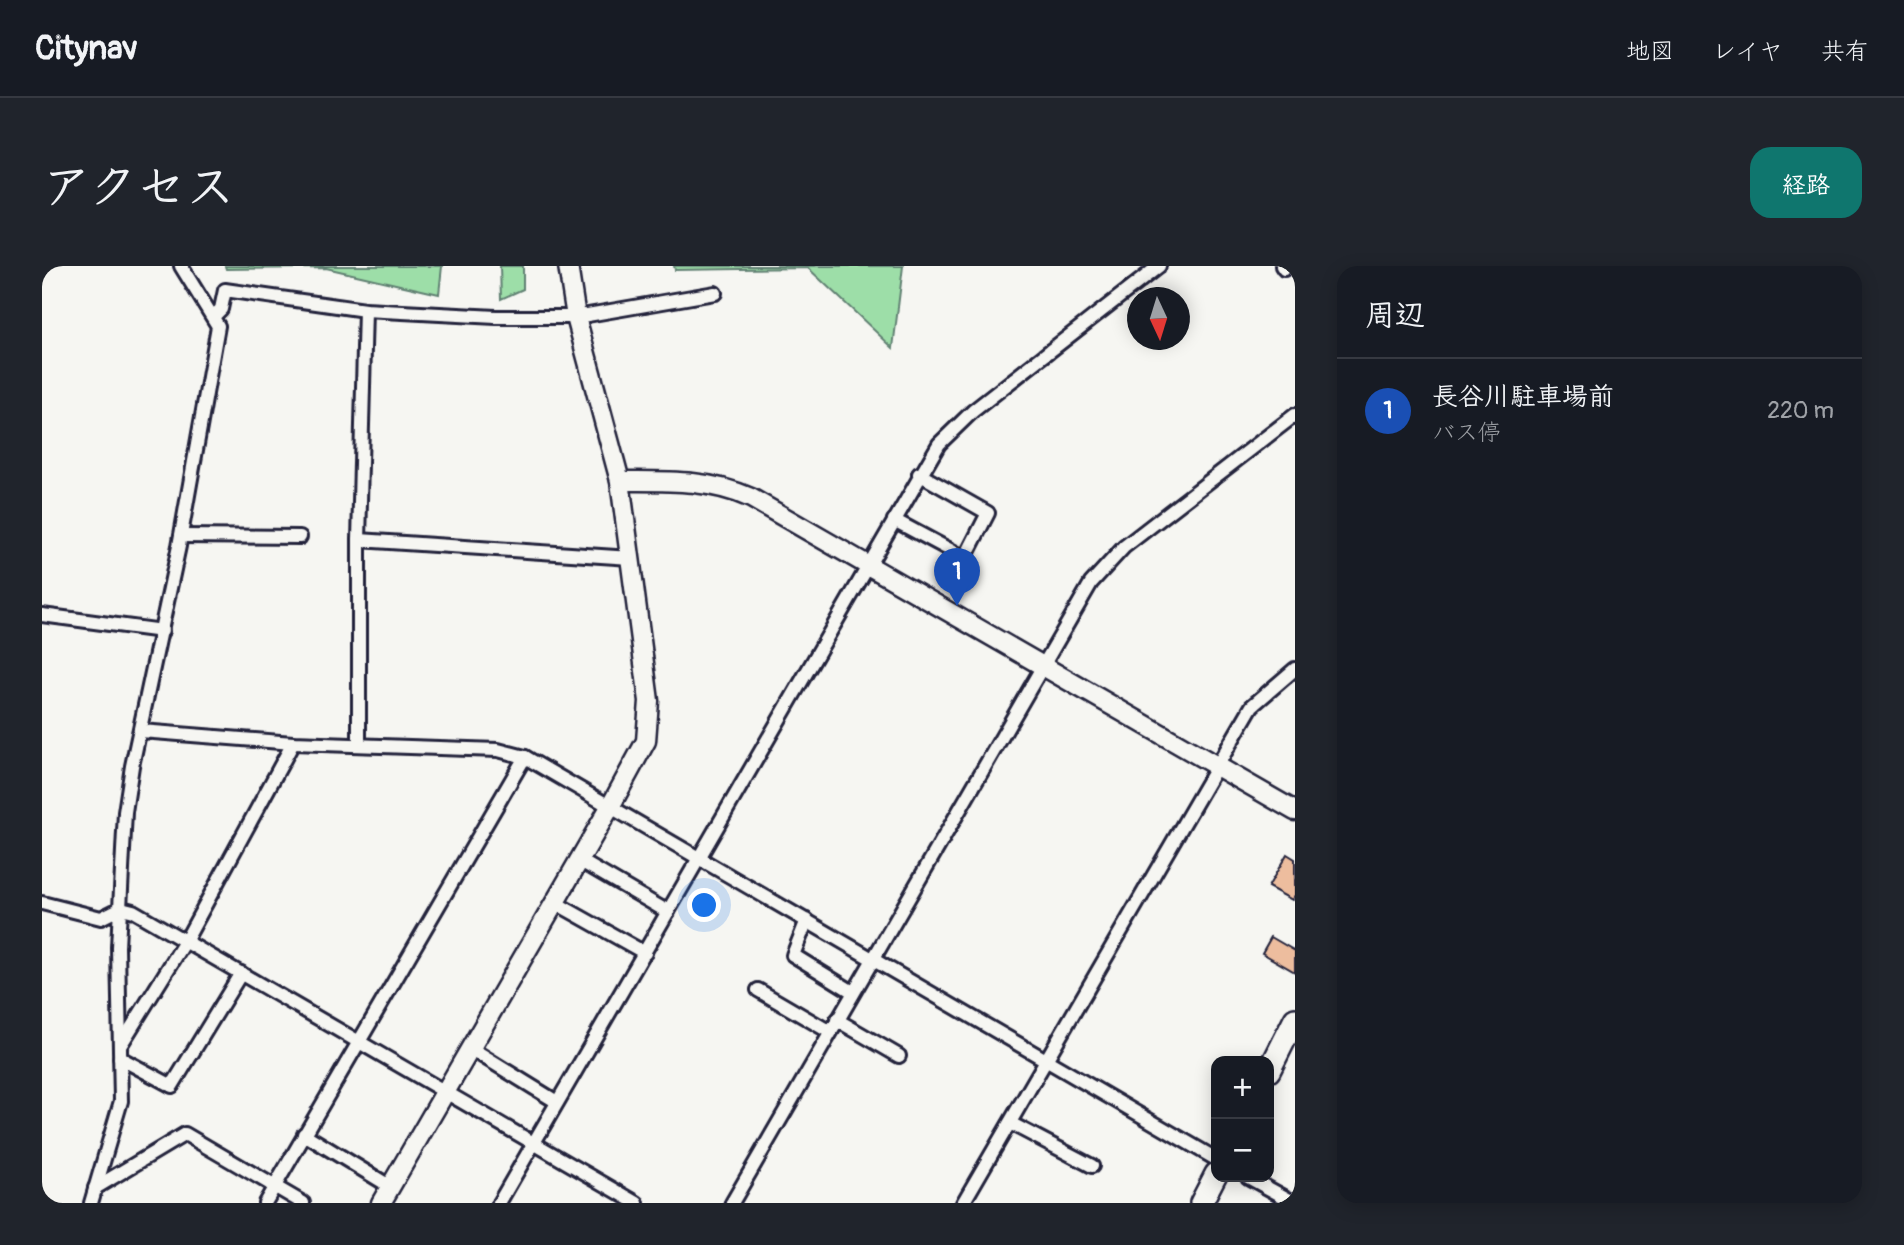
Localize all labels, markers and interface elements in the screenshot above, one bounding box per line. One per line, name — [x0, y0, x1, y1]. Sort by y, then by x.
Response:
text: Citynav — [35, 28, 138, 69]
text: 地図 — [1626, 37, 1674, 66]
text: レイヤ — [1712, 37, 1783, 66]
text: 共有 — [1821, 37, 1869, 66]
button: 経路 — [1750, 147, 1862, 218]
text: アクセス — [42, 157, 235, 218]
north arrow — [1127, 287, 1190, 350]
text: 周辺 — [1365, 297, 1425, 334]
text: 長谷川駐車場前 — [1432, 381, 1614, 413]
text: 1 — [1384, 396, 1393, 425]
text: 220 m — [1767, 396, 1834, 425]
text: バス停 — [1432, 418, 1501, 447]
pin: 1 — [934, 548, 980, 606]
your location — [687, 888, 721, 922]
map controls — [1211, 1056, 1274, 1182]
button: + — [1211, 1056, 1274, 1119]
button: − — [1211, 1119, 1274, 1182]

